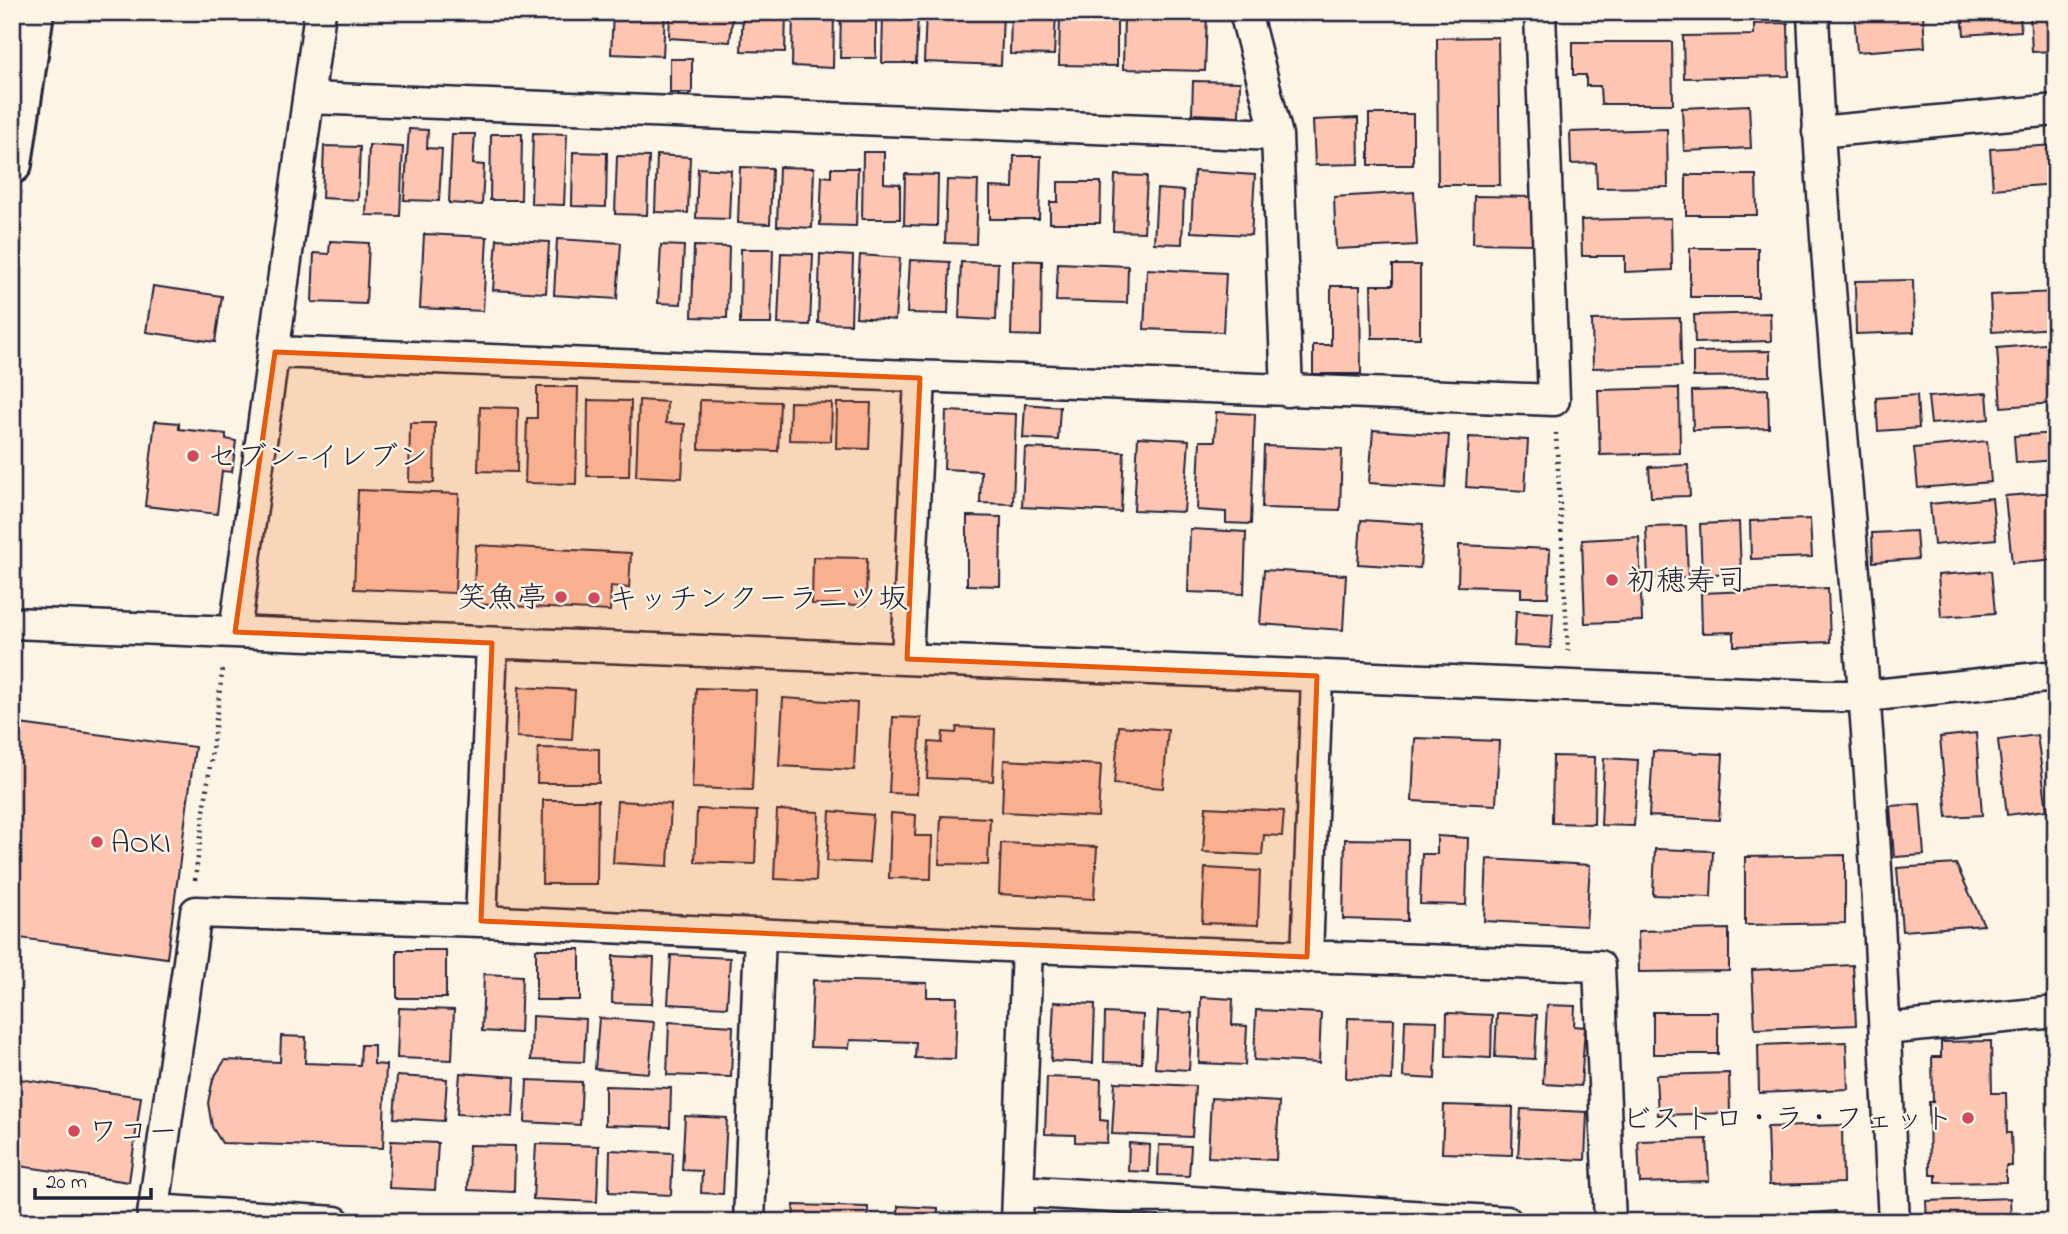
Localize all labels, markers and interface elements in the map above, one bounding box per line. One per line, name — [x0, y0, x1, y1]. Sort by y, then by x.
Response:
place label: セブン-イレブン — [207, 437, 428, 481]
marker: セブン-イレブン — [185, 448, 201, 464]
place label: 初穂寿司 — [1626, 561, 1746, 605]
marker: 初穂寿司 — [1604, 572, 1620, 588]
place label: 笑魚亭 — [457, 578, 547, 622]
place label: キッチンクーラ二ツ坂 — [608, 579, 908, 623]
marker: 笑魚亭 — [553, 589, 569, 605]
marker: キッチンクーラ二ツ坂 — [586, 590, 602, 606]
place label: AOKI — [111, 823, 171, 867]
marker: AOKI — [89, 834, 105, 850]
place label: ビストロ・ラ・フェット — [1622, 1099, 1954, 1143]
marker: ビストロ・ラ・フェット — [1960, 1110, 1976, 1126]
place label: ワコー — [88, 1112, 178, 1156]
marker: ワコー — [66, 1123, 82, 1139]
scale bar — [35, 1157, 150, 1201]
text: 20 m — [46, 1168, 87, 1198]

